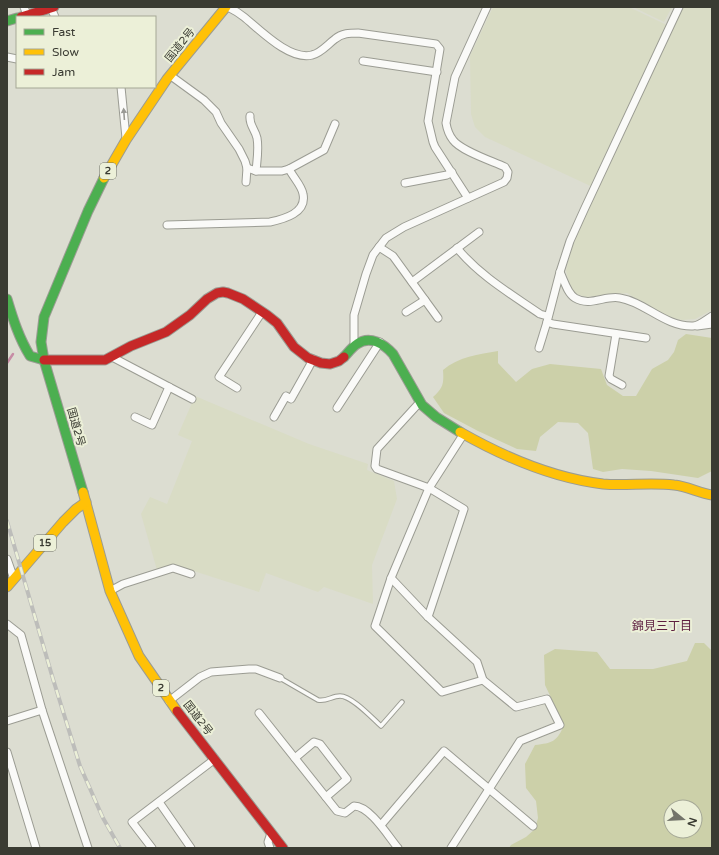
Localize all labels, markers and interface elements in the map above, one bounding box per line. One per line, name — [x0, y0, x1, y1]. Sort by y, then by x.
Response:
legend — [16, 16, 156, 88]
text: Fast — [52, 25, 76, 39]
street label: 国道2号 — [162, 25, 198, 65]
text: Slow — [52, 45, 79, 59]
text: Jam — [52, 65, 75, 79]
one-way arrow — [120, 108, 127, 120]
road number: 2 — [100, 163, 116, 179]
street label: 国道2号 — [64, 406, 88, 448]
road number: 15 — [34, 535, 56, 551]
district label: 錦見三丁目 — [632, 619, 692, 633]
road number: 2 — [153, 680, 169, 696]
street label: 国道2号 — [181, 698, 215, 738]
north arrow — [663, 799, 703, 839]
text: N — [684, 816, 700, 828]

